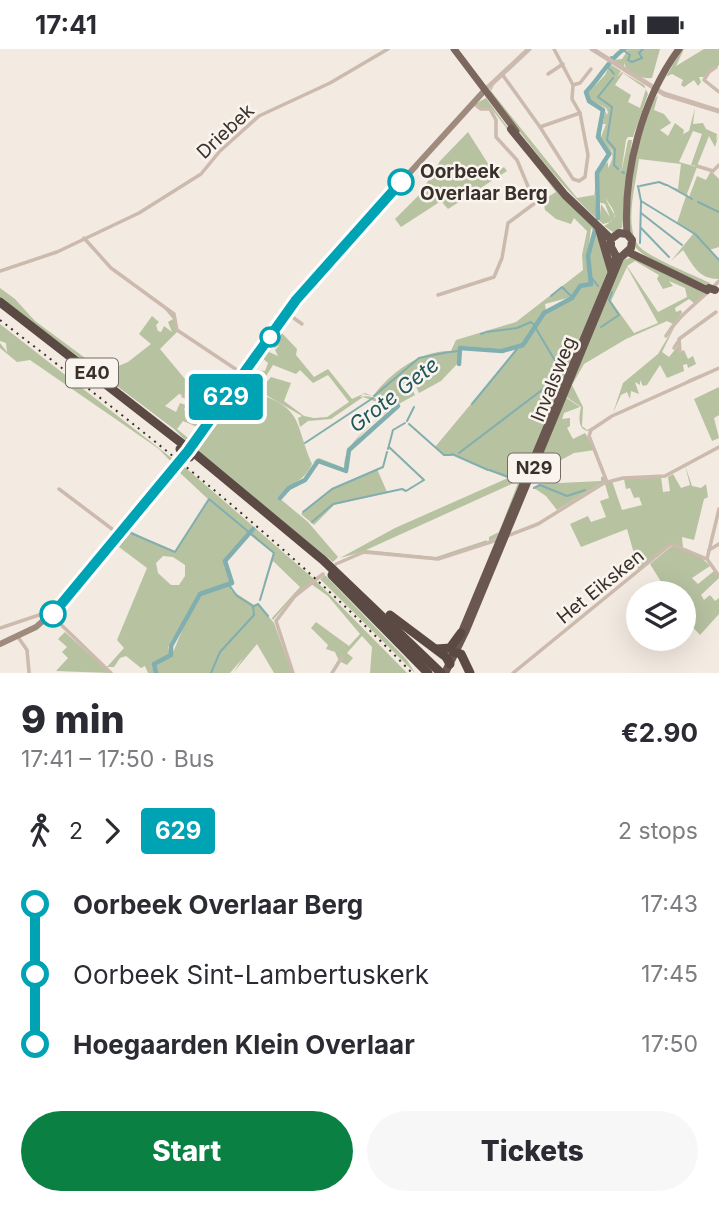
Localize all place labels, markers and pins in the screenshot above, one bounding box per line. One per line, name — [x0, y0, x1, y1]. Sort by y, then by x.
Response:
place label: Oorbeek Overlaar Berg — [420, 160, 548, 205]
marker: Oorbeek Overlaar Berg — [388, 169, 414, 195]
unlabelled marker — [260, 327, 280, 347]
unlabelled marker — [40, 601, 66, 627]

